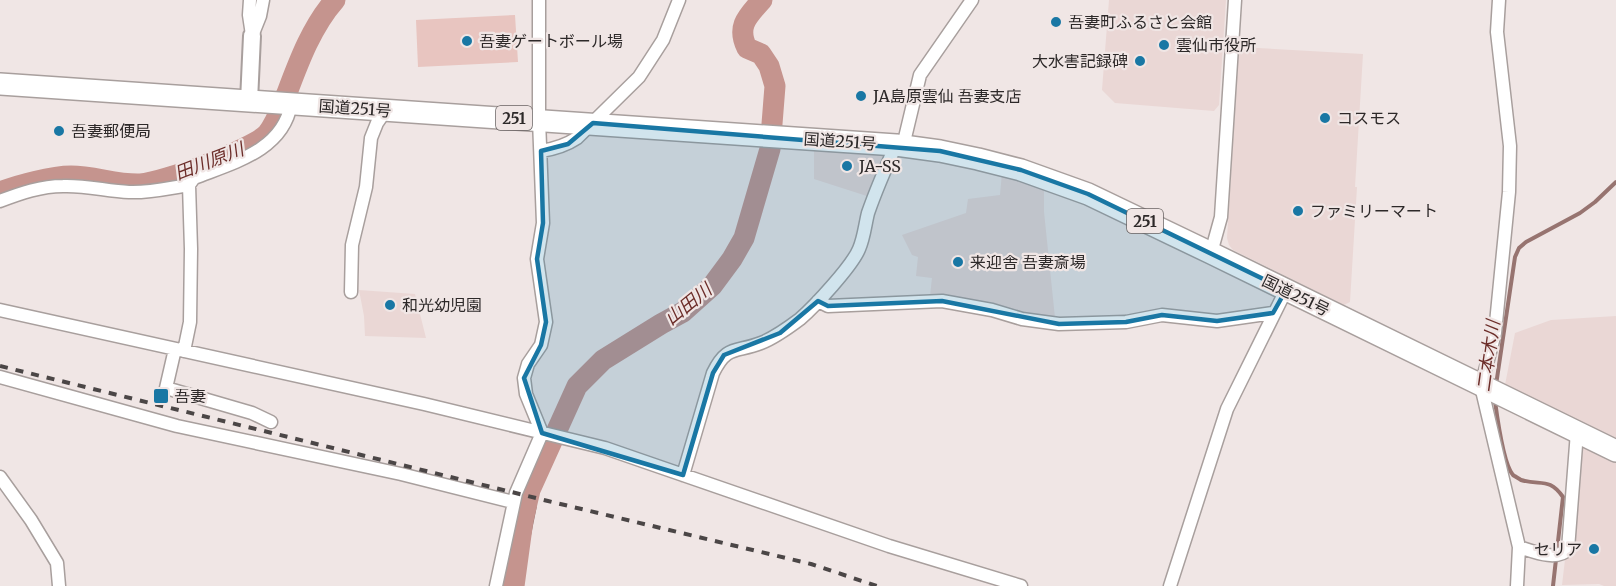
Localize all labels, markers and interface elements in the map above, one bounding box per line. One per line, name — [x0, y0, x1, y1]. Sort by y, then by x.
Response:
place label: 吾妻町ふるさと会館 — [1068, 12, 1212, 32]
marker: 吾妻町ふるさと会館 — [1049, 15, 1063, 29]
place label: 吾妻ゲートボール場 — [479, 31, 623, 51]
marker: 吾妻ゲートボール場 — [460, 34, 474, 48]
place label: 雲仙市役所 — [1176, 35, 1256, 55]
marker: 雲仙市役所 — [1157, 38, 1171, 52]
place label: 大水害記録碑 — [1032, 51, 1128, 71]
marker: 大水害記録碑 — [1133, 54, 1147, 68]
place label: JA島原雲仙 吾妻支店 — [872, 86, 1022, 106]
marker: JA島原雲仙 吾妻支店 — [854, 89, 868, 103]
street label: 国道251号 — [318, 95, 392, 121]
road number: 251 — [496, 106, 532, 130]
place label: コスモス — [1337, 108, 1401, 128]
marker: コスモス — [1318, 111, 1332, 125]
place label: 吾妻郵便局 — [71, 121, 151, 141]
marker: 吾妻郵便局 — [52, 124, 66, 138]
street label: 国道251号 — [803, 128, 877, 154]
water label: 田川原川 — [171, 137, 249, 185]
place label: JA-SS — [858, 156, 901, 176]
marker: JA-SS — [840, 159, 854, 173]
place label: ファミリーマート — [1310, 201, 1438, 221]
marker: ファミリーマート — [1291, 204, 1305, 218]
road number: 251 — [1127, 209, 1163, 233]
place label: 来迎舎 吾妻斎場 — [970, 252, 1086, 272]
marker: 来迎舎 吾妻斎場 — [951, 255, 965, 269]
street label: 国道251号 — [1259, 270, 1333, 320]
water label: 山田川 — [660, 277, 718, 330]
place label: 和光幼児園 — [402, 295, 482, 315]
marker: 和光幼児園 — [383, 298, 397, 312]
water label: 二本木川 — [1472, 317, 1505, 393]
place label: 吾妻 — [174, 386, 206, 406]
marker: 吾妻 — [152, 387, 170, 405]
place label: セリア — [1534, 539, 1582, 559]
marker: セリア — [1587, 542, 1601, 556]

